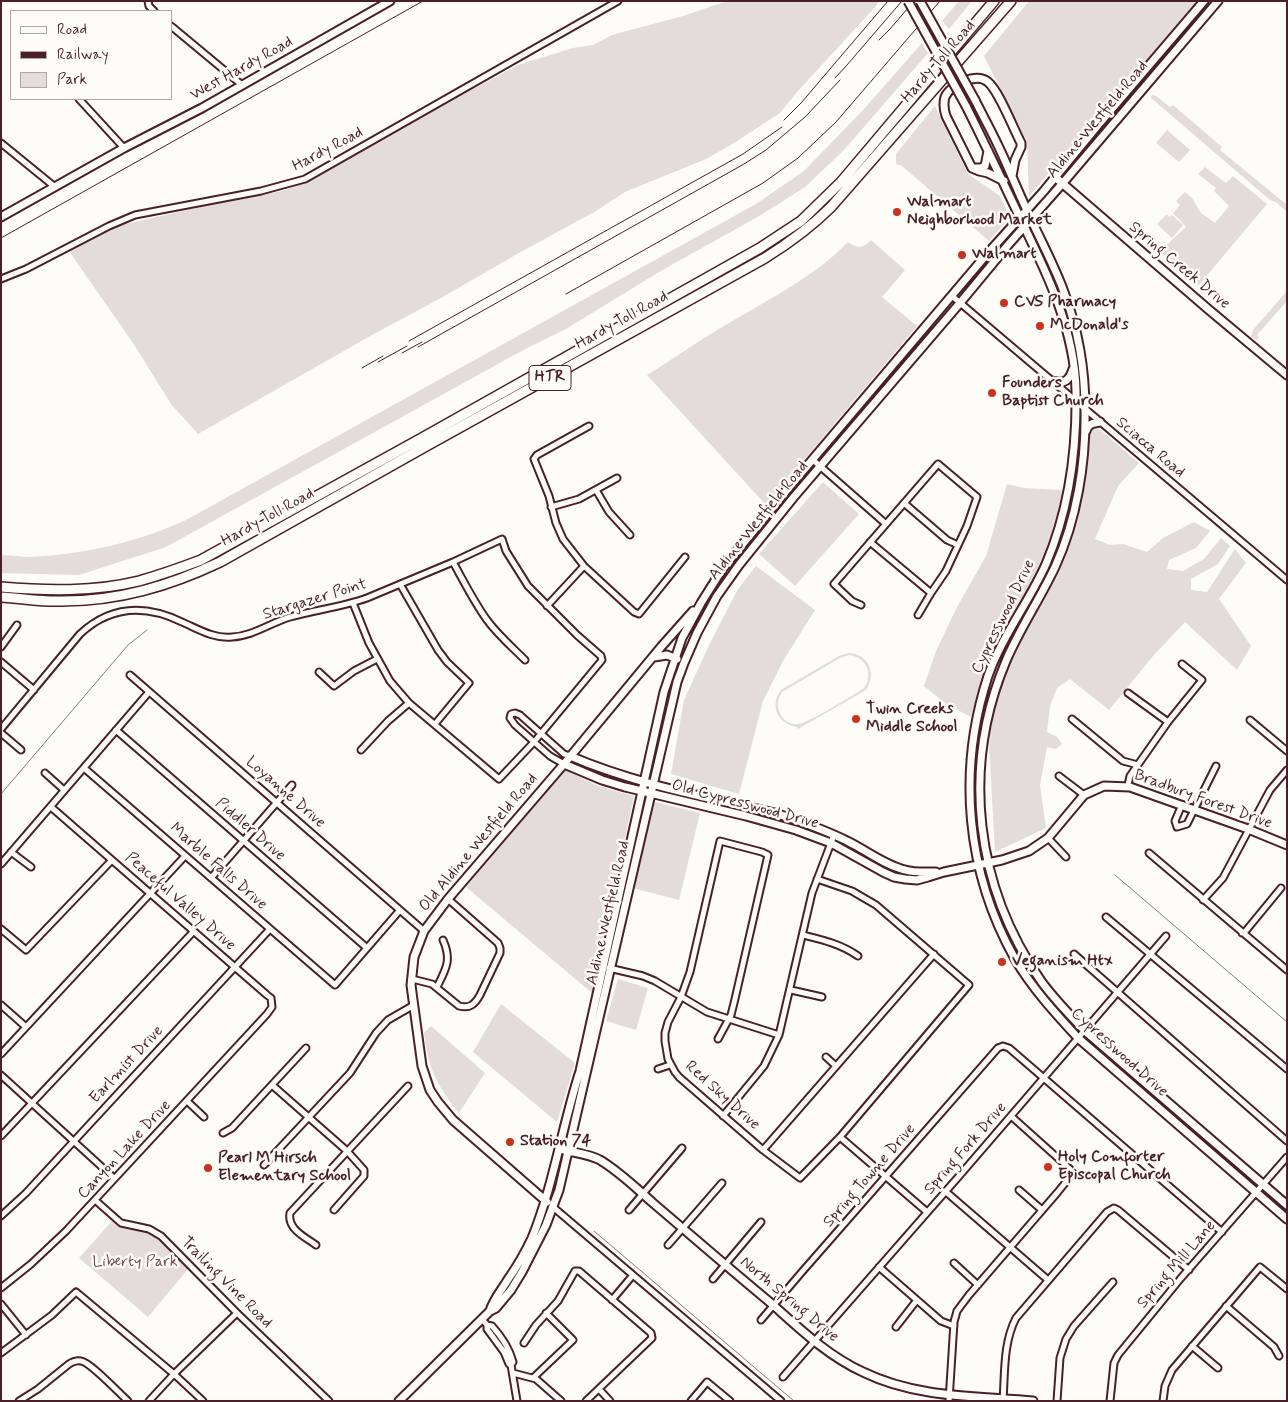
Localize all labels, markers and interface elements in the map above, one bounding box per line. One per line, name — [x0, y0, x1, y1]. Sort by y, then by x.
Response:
legend — [10, 10, 172, 100]
street label: Hardy Toll Road — [898, 17, 980, 107]
text: Road — [57, 20, 87, 40]
street label: West Hardy Road — [187, 33, 297, 105]
text: Railway — [57, 45, 109, 65]
street label: Aldine Westfield Road — [1043, 57, 1153, 183]
text: Park — [57, 70, 87, 90]
street label: Hardy Road — [289, 123, 367, 177]
place label: Walmart Neighborhood Market — [907, 193, 1052, 231]
marker: Walmart Neighborhood Market — [891, 206, 903, 218]
street label: Spring Creek Drive — [1124, 218, 1234, 314]
place label: Walmart — [972, 245, 1037, 265]
marker: Walmart — [956, 249, 968, 261]
street label: Hardy Toll Road — [572, 288, 672, 354]
place label: CVS Pharmacy — [1014, 293, 1116, 313]
marker: CVS Pharmacy — [998, 297, 1010, 309]
place label: McDonald's — [1050, 316, 1129, 336]
marker: McDonald's — [1034, 320, 1046, 332]
road number: HTR — [529, 366, 571, 390]
place label: Founders Baptist Church — [1002, 374, 1104, 412]
marker: Founders Baptist Church — [986, 387, 998, 399]
street label: Sciacca Road — [1111, 413, 1189, 483]
street label: Aldine Westfield Road — [705, 458, 813, 584]
street label: Hardy Toll Road — [218, 485, 318, 551]
street label: Cypresswood Drive — [968, 557, 1040, 677]
street label: Stargazer Point — [261, 575, 369, 625]
place label: Twin Creeks Middle School — [866, 700, 957, 738]
marker: Twin Creeks Middle School — [850, 713, 862, 725]
street label: Loyanne Drive — [241, 753, 329, 833]
street label: Bradbury Forest Drive — [1131, 766, 1275, 834]
street label: Old Aldine Westfield Road — [416, 770, 542, 916]
street label: Old Cypresswood Drive — [669, 776, 821, 834]
street label: Piddler Drive — [211, 794, 289, 866]
street label: Marble Falls Drive — [165, 819, 271, 915]
street label: Aldine Westfield Road — [583, 839, 635, 987]
street label: Peaceful Valley Drive — [121, 849, 239, 955]
place label: Veganism Htx — [1012, 952, 1113, 972]
marker: Veganism Htx — [996, 956, 1008, 968]
street label: Cypresswood Drive — [1066, 1004, 1172, 1102]
street label: Earlmist Drive — [86, 1022, 168, 1108]
street label: Red Sky Drive — [681, 1057, 763, 1135]
street label: Canyon Lake Drive — [74, 1097, 176, 1203]
street label: Spring Fork Drive — [921, 1099, 1011, 1199]
street label: Spring Towne Drive — [820, 1120, 920, 1232]
place label: Station 74 — [520, 1132, 591, 1152]
marker: Station 74 — [504, 1136, 516, 1148]
place label: Holy Comforter Episcopal Church — [1058, 1148, 1171, 1186]
place label: Pearl M Hirsch Elementary School — [218, 1149, 351, 1187]
marker: Holy Comforter Episcopal Church — [1042, 1161, 1054, 1173]
marker: Pearl M Hirsch Elementary School — [202, 1162, 214, 1174]
street label: Spring Mill Lane — [1134, 1217, 1220, 1313]
street label: Trailing Vine Road — [176, 1233, 276, 1333]
park label: Liberty Park — [92, 1253, 178, 1273]
street label: North Spring Drive — [736, 1253, 842, 1347]

